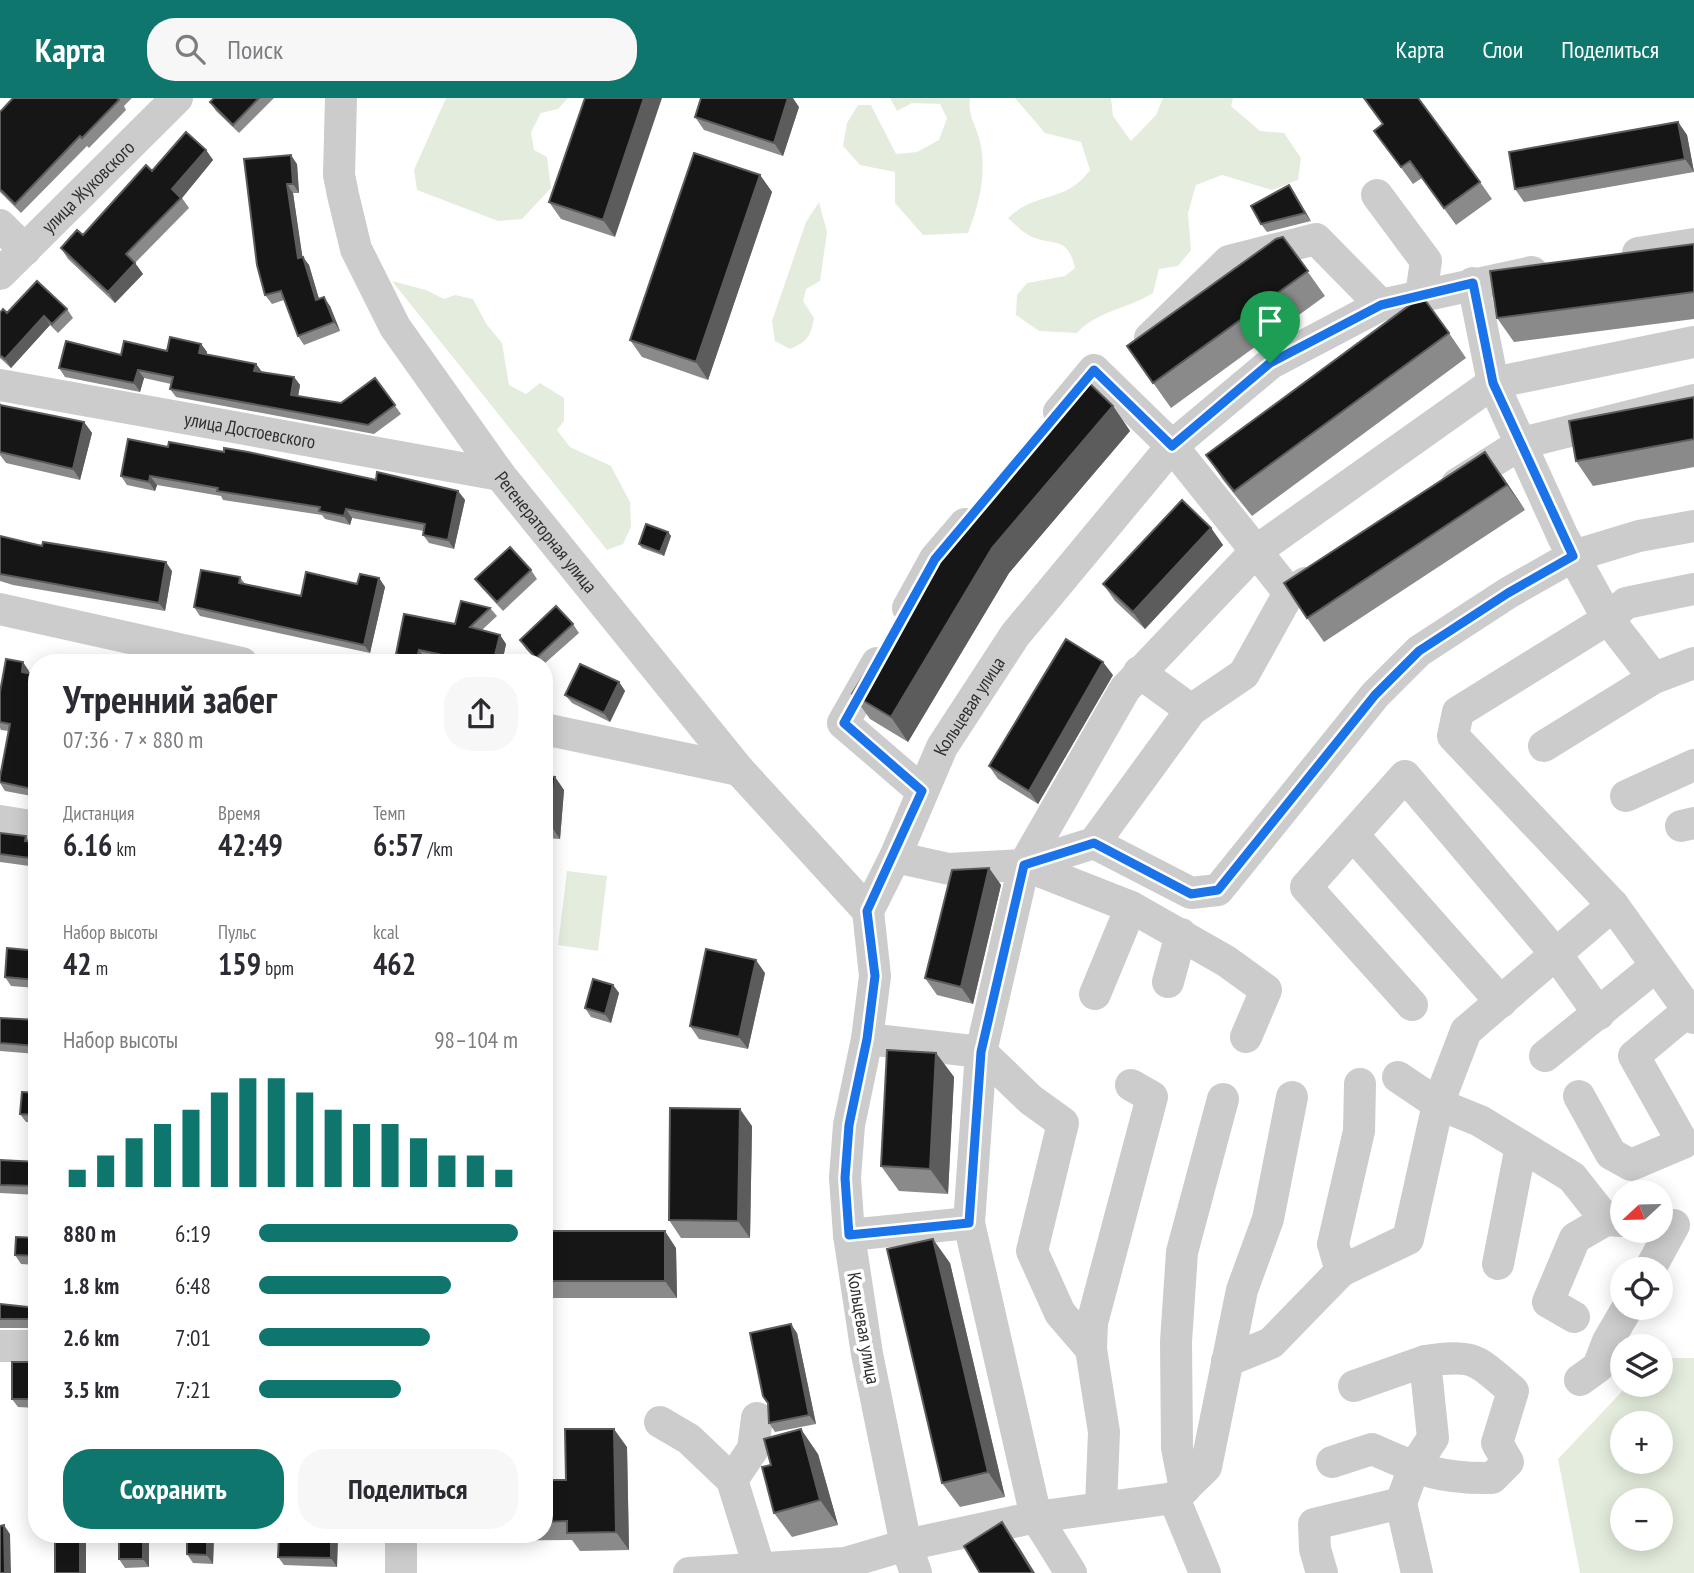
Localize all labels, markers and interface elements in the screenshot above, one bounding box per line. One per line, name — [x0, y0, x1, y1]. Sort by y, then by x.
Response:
search box — [147, 18, 637, 81]
text: Карта — [35, 28, 105, 71]
icon: search — [171, 30, 209, 68]
text: Поиск — [227, 33, 283, 66]
text: Карта — [1396, 34, 1444, 65]
text: Слои — [1482, 34, 1523, 65]
text: Поделиться — [1561, 34, 1659, 65]
street label: улица Жуковского — [36, 135, 139, 238]
pin — [1240, 291, 1300, 363]
icon: arrive — [1251, 302, 1289, 340]
street label: улица Достоевского — [182, 406, 317, 454]
street label: Регенераторная улица — [490, 466, 603, 598]
street label: Кольцевая улица — [928, 652, 1010, 759]
text: Утренний забег — [63, 674, 277, 723]
button: share — [444, 677, 518, 751]
text: 07:36 · 7 × 880 m — [63, 725, 203, 754]
text: Дистанция — [63, 801, 134, 825]
text: Время — [218, 801, 260, 825]
text: Темп — [373, 801, 405, 825]
text: 6.16 — [63, 825, 112, 864]
text: 42:49 — [218, 825, 283, 864]
text: 6:57 — [373, 825, 424, 864]
text: km — [112, 837, 136, 861]
text: /km — [424, 837, 453, 861]
text: Набор высоты — [63, 920, 158, 944]
text: Пульс — [218, 920, 256, 944]
text: kcal — [373, 920, 399, 944]
text: 42 — [63, 944, 92, 983]
text: 159 — [218, 944, 261, 983]
text: 462 — [373, 944, 416, 983]
text: m — [92, 956, 108, 980]
text: bpm — [261, 956, 294, 980]
text: Набор высоты — [63, 1025, 178, 1054]
text: 98–104 m — [434, 1025, 518, 1054]
north arrow — [1610, 1180, 1673, 1242]
map controls — [1610, 1180, 1673, 1551]
text: 880 m — [63, 1219, 116, 1248]
text: 6:19 — [175, 1219, 211, 1248]
button: locate — [1610, 1257, 1673, 1320]
street label: Кольцевая улица — [842, 1270, 886, 1386]
text: 1.8 km — [63, 1271, 119, 1300]
text: 6:48 — [175, 1271, 211, 1300]
text: 2.6 km — [63, 1323, 119, 1352]
text: 7:01 — [175, 1323, 211, 1352]
button: layers — [1610, 1334, 1673, 1397]
text: 3.5 km — [63, 1375, 119, 1404]
text: 7:21 — [175, 1375, 211, 1404]
button: + — [1610, 1411, 1673, 1474]
button: Сохранить — [63, 1449, 284, 1529]
button: Поделиться — [298, 1449, 518, 1529]
button: − — [1610, 1488, 1673, 1551]

